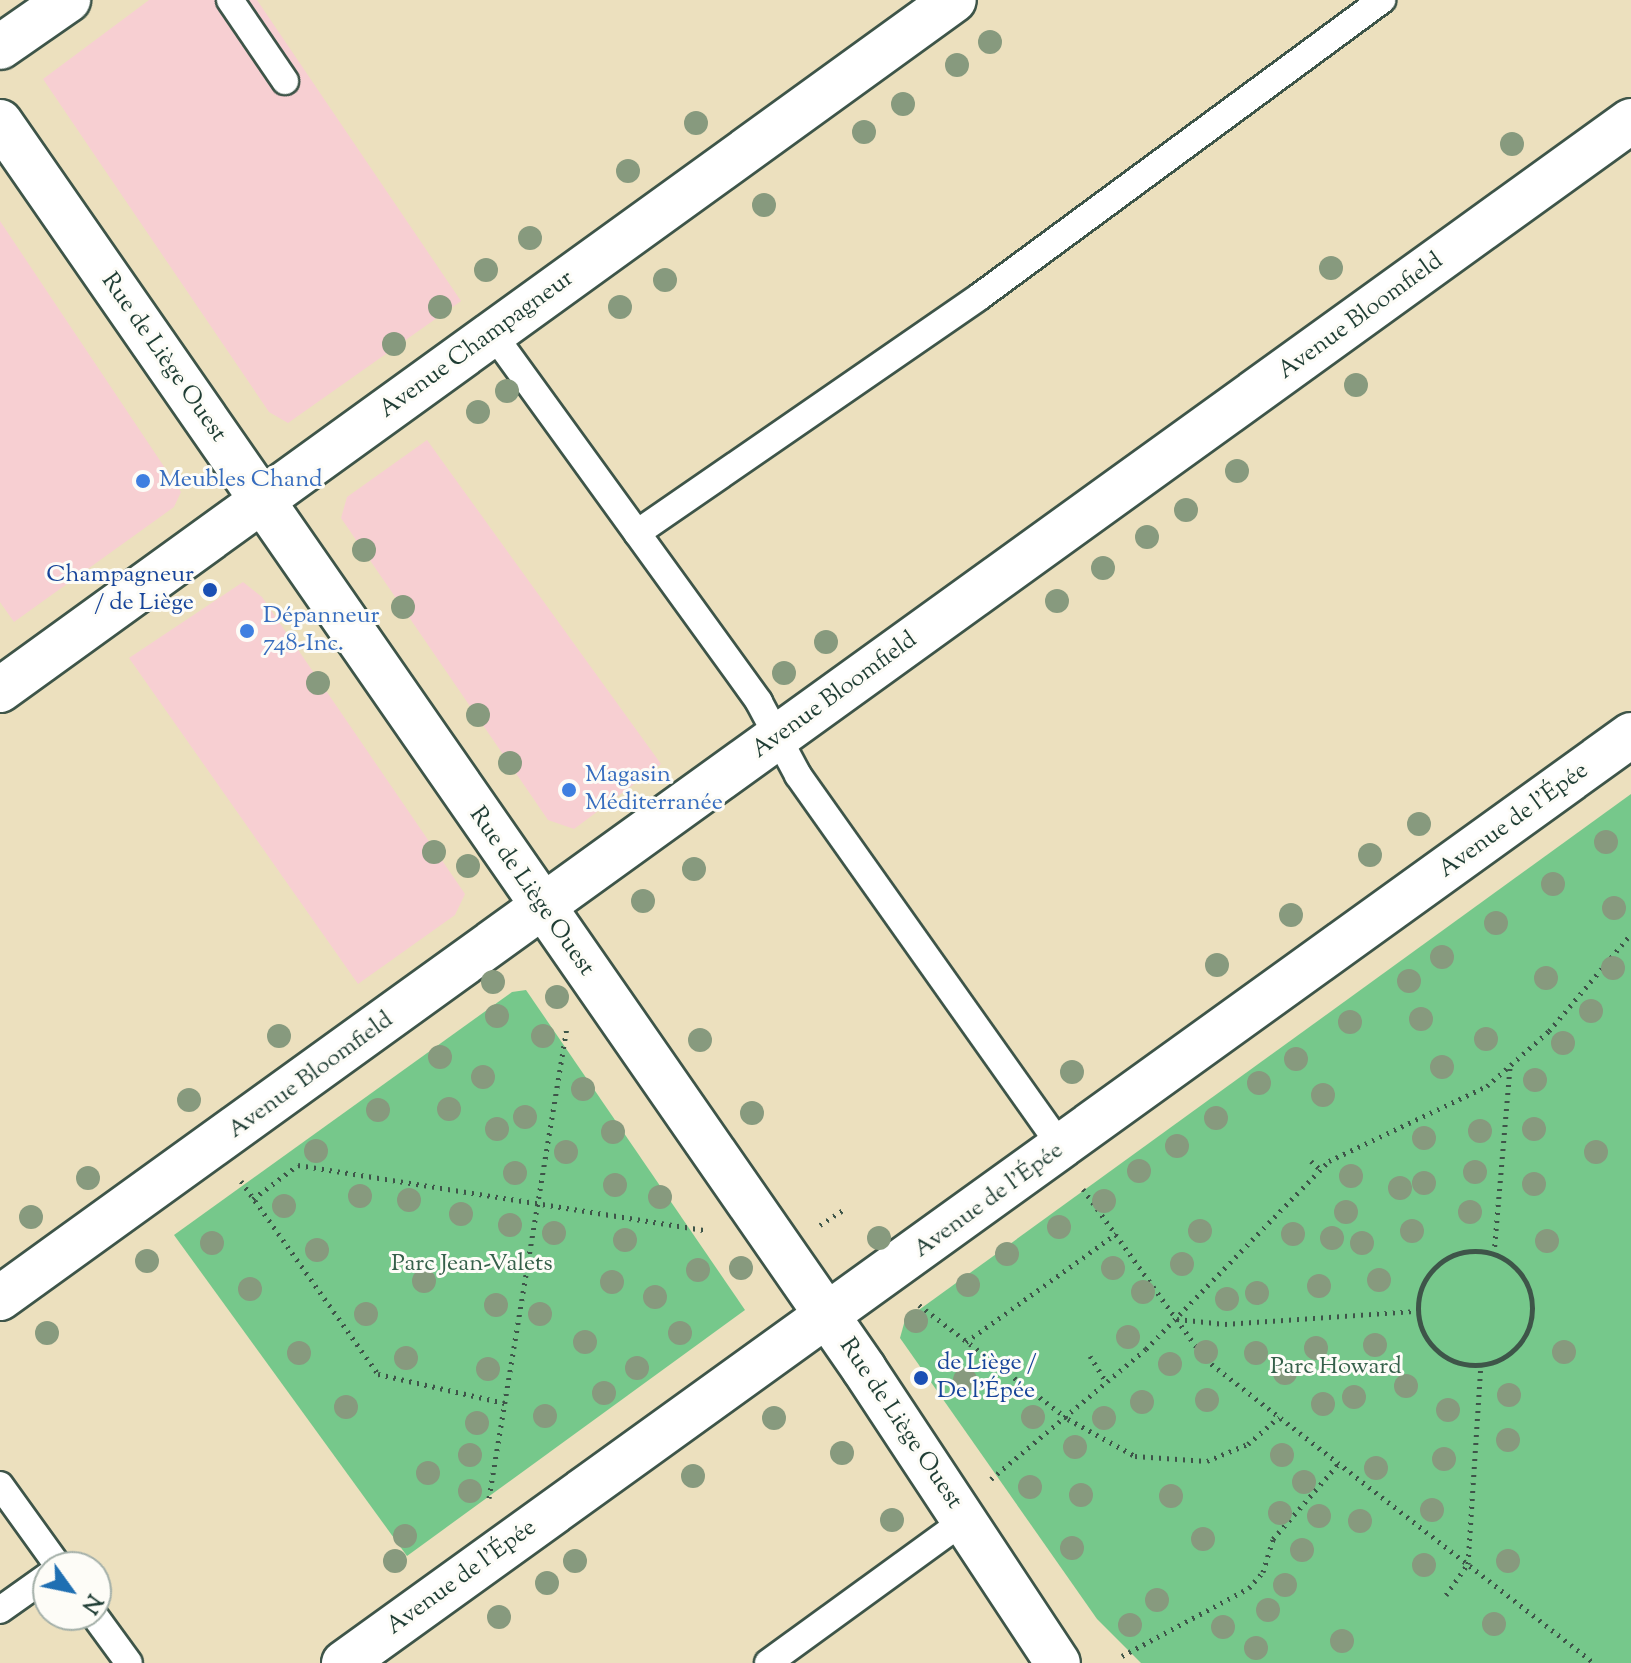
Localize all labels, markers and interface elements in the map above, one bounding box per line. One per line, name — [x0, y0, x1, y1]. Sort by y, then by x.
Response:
street label: Avenue Bloomfield — [1273, 247, 1449, 387]
street label: Avenue Champagneur — [374, 265, 580, 425]
street label: Rue de Liège Ouest — [94, 268, 232, 448]
place label: Meubles Chand — [159, 467, 323, 495]
marker: Meubles Chand — [134, 472, 152, 490]
place label: Champagneur / de Liège — [46, 562, 194, 618]
marker: Champagneur / de Liège — [201, 581, 219, 599]
place label: Dépanneur 748-Inc. — [263, 603, 379, 659]
marker: Dépanneur 748-Inc. — [238, 622, 256, 640]
street label: Avenue Bloomfield — [747, 626, 923, 766]
street label: Avenue de l'Épée — [1434, 757, 1594, 885]
place label: Magasin Méditerranée — [585, 762, 723, 818]
marker: Magasin Méditerranée — [560, 781, 578, 799]
street label: Rue de Liège Ouest — [462, 802, 600, 982]
street label: Avenue Bloomfield — [223, 1006, 399, 1146]
street label: Avenue de l'Épée — [909, 1137, 1069, 1265]
park label: Parc Jean-Valets — [391, 1251, 553, 1279]
street label: Rue de Liège Ouest — [832, 1333, 968, 1515]
place label: de Liège / De l'Épée — [937, 1350, 1037, 1406]
park label: Parc Howard — [1270, 1354, 1402, 1382]
marker: de Liège / De l'Épée — [912, 1369, 930, 1387]
street label: Avenue de l'Épée — [382, 1514, 542, 1642]
north arrow — [32, 1551, 112, 1631]
text: N — [72, 1587, 109, 1619]

